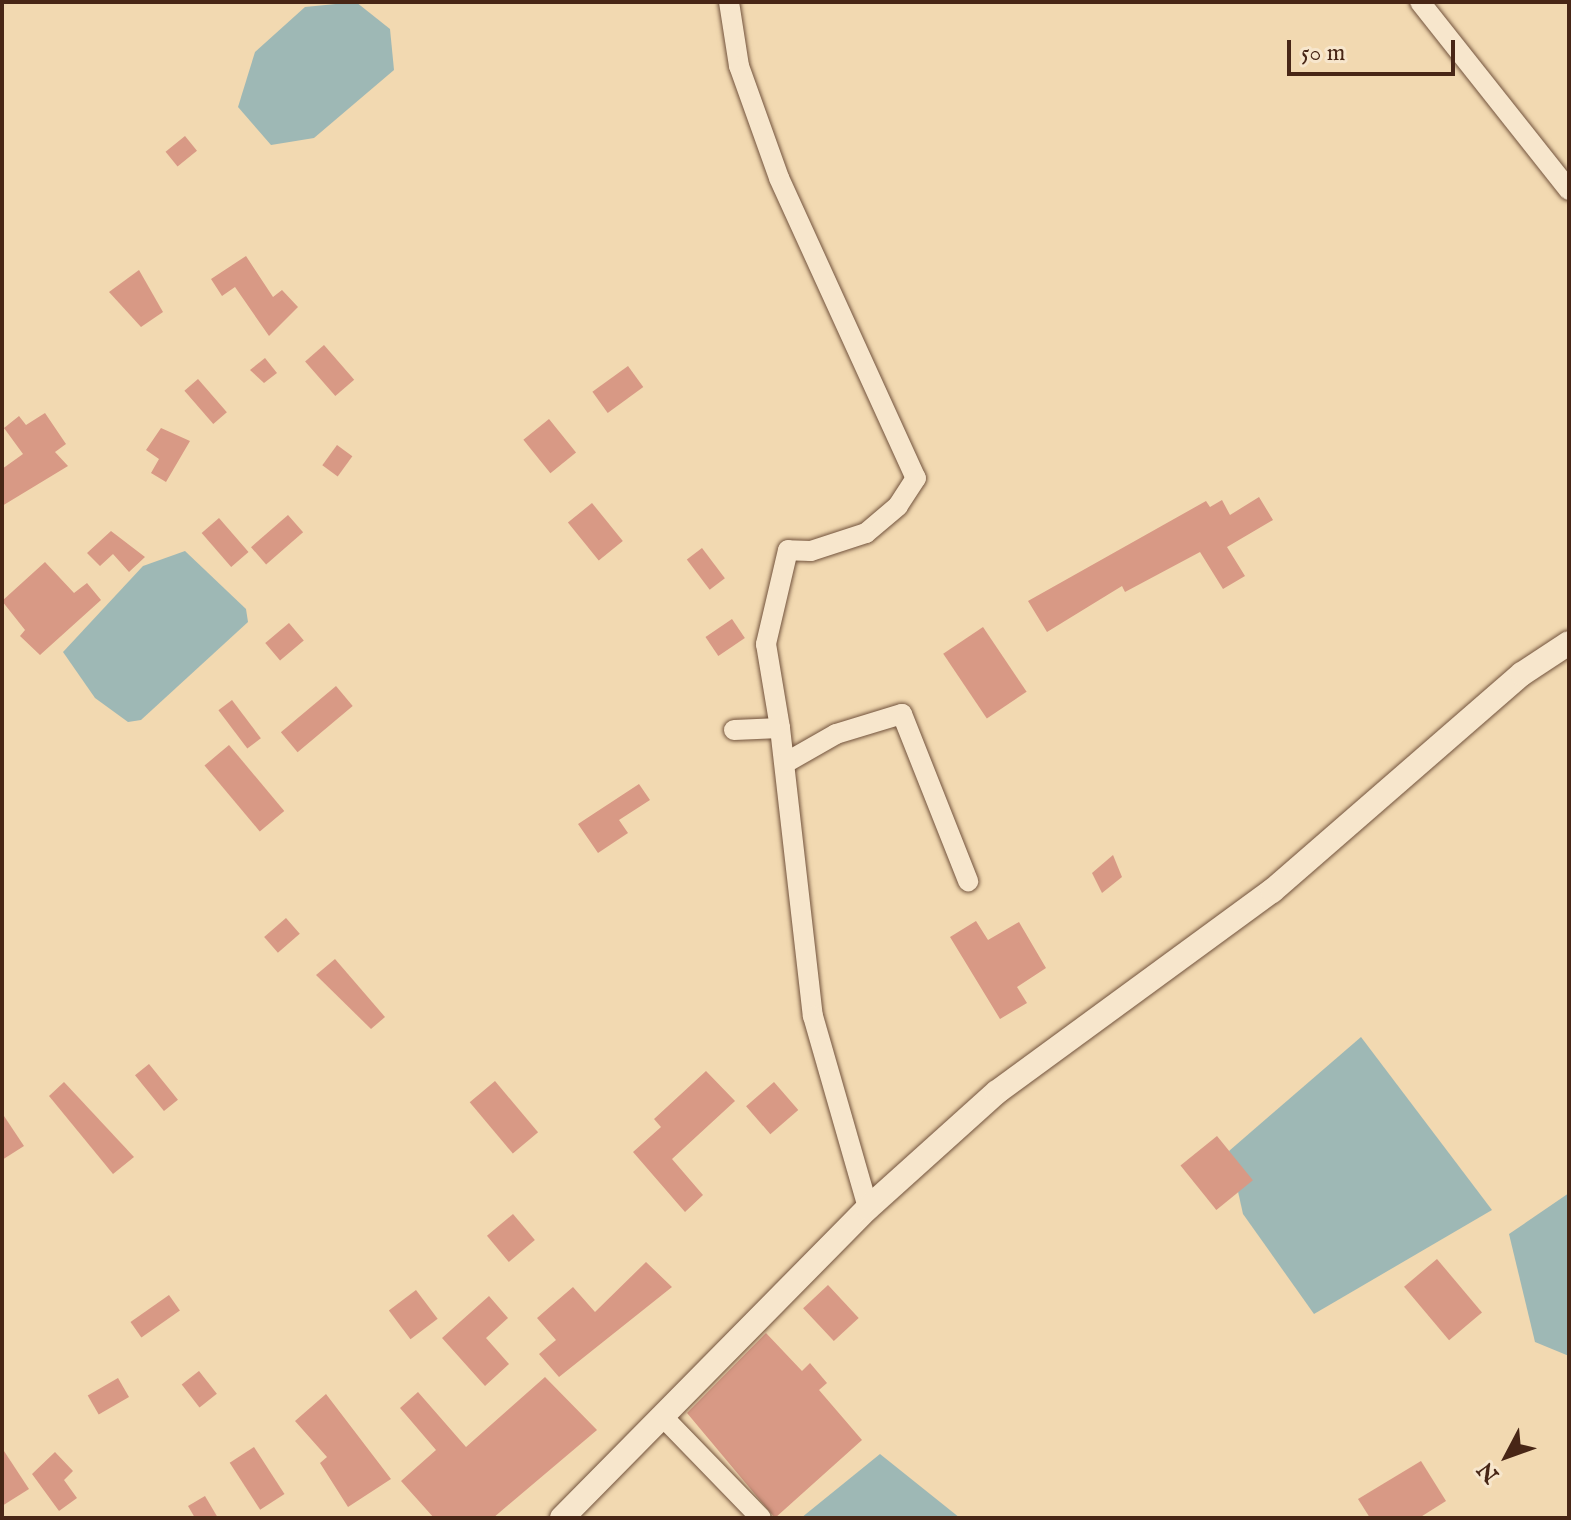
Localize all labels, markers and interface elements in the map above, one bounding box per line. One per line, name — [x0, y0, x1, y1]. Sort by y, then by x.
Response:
scale bar — [1291, 24, 1459, 74]
text: 50 m — [1301, 38, 1345, 69]
north arrow — [1467, 1416, 1547, 1496]
text: N — [1472, 1455, 1506, 1488]

